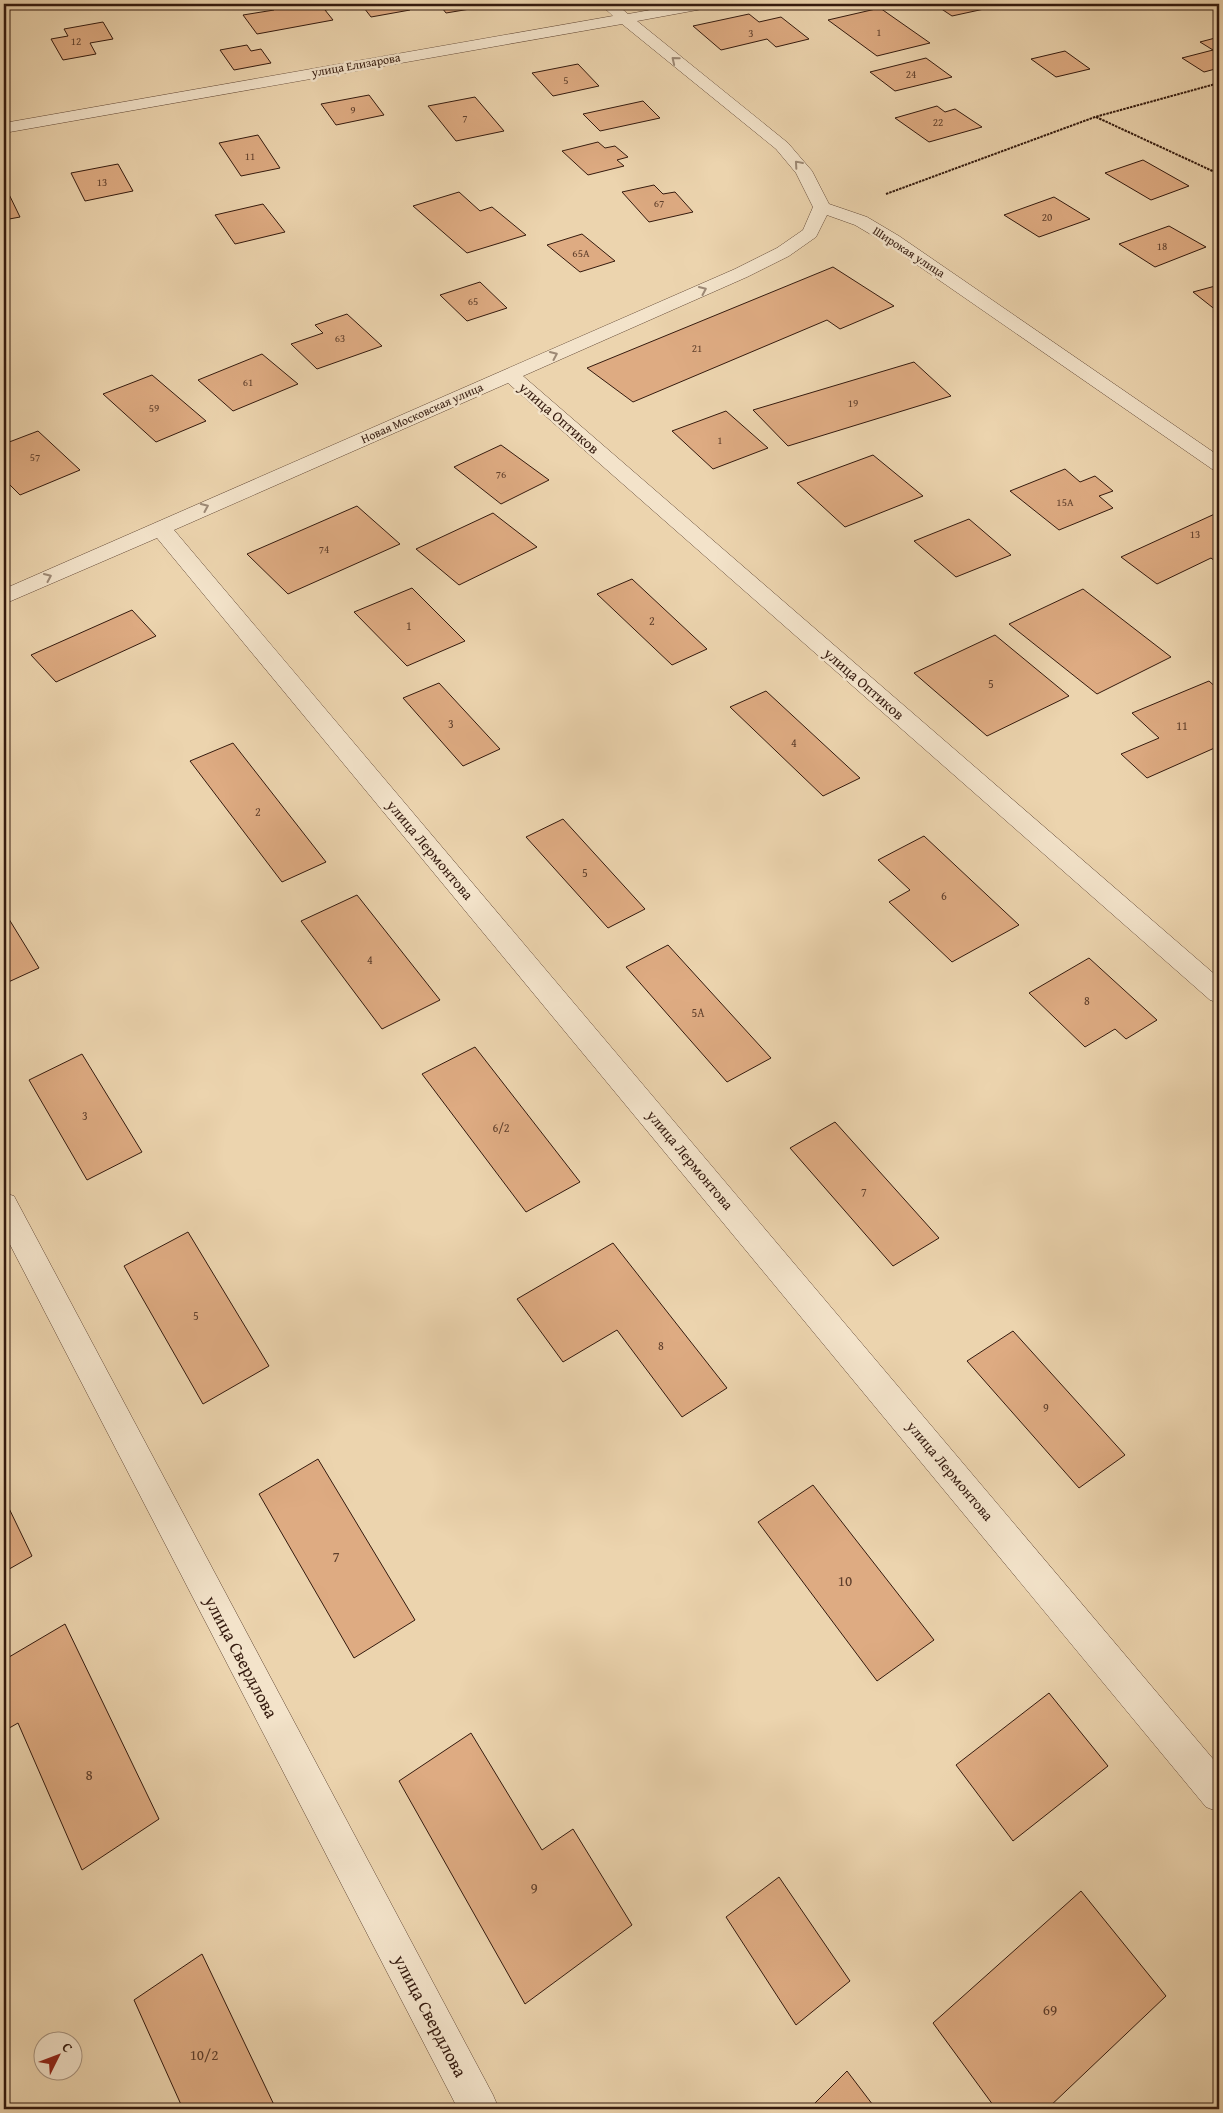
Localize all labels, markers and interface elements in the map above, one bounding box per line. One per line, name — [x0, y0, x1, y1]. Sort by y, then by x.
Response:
house number: 1 — [876, 24, 882, 40]
house number: 3 — [748, 25, 754, 41]
house number: 12 — [71, 33, 81, 49]
street label: улица Елизарова — [309, 48, 402, 81]
one-way arrow — [671, 56, 680, 65]
house number: 24 — [906, 66, 916, 82]
house number: 5 — [563, 72, 569, 88]
house number: 9 — [350, 102, 356, 118]
house number: 7 — [462, 110, 468, 126]
house number: 22 — [933, 114, 943, 130]
house number: 11 — [245, 148, 255, 164]
one-way arrow — [795, 161, 804, 170]
house number: 13 — [97, 174, 107, 190]
house number: 67 — [654, 195, 664, 211]
house number: 20 — [1042, 209, 1052, 225]
street label: Широкая улица — [870, 222, 949, 281]
house number: 18 — [1157, 238, 1167, 254]
house number: 65А — [572, 245, 590, 261]
one-way arrow — [698, 285, 707, 296]
house number: 65 — [468, 293, 478, 309]
house number: 63 — [335, 330, 345, 346]
house number: 21 — [692, 340, 702, 356]
one-way arrow — [549, 350, 558, 361]
house number: 61 — [243, 374, 253, 390]
street label: улица Оптиков — [514, 376, 604, 458]
street label: Новая Московская улица — [358, 378, 486, 447]
house number: 19 — [848, 395, 858, 411]
house number: 59 — [149, 400, 159, 416]
house number: 1 — [717, 432, 723, 448]
house number: 57 — [30, 449, 40, 465]
house number: 76 — [496, 466, 506, 482]
house number: 15А — [1056, 494, 1074, 510]
one-way arrow — [200, 503, 209, 514]
house number: 13 — [1190, 526, 1200, 542]
house number: 74 — [319, 541, 329, 557]
one-way arrow — [43, 572, 52, 583]
house number: 2 — [649, 612, 655, 629]
house number: 1 — [406, 617, 412, 634]
street label: улица Оптиков — [819, 642, 909, 724]
house number: 5 — [988, 675, 994, 692]
house number: 3 — [448, 715, 454, 732]
house number: 11 — [1176, 717, 1188, 734]
house number: 4 — [791, 734, 797, 751]
street label: улица Лермонтова — [382, 794, 479, 905]
house number: 2 — [255, 803, 261, 820]
house number: 5 — [582, 864, 588, 881]
house number: 6 — [941, 887, 947, 904]
house number: 4 — [367, 951, 373, 968]
house number: 8 — [1084, 992, 1090, 1009]
house number: 5А — [691, 1004, 705, 1021]
street label: улица Лермонтова — [642, 1104, 739, 1215]
house number: 3 — [82, 1107, 88, 1124]
house number: 6/2 — [492, 1119, 510, 1136]
house number: 7 — [861, 1184, 867, 1201]
house number: 5 — [193, 1307, 199, 1324]
house number: 8 — [658, 1337, 664, 1354]
house number: 9 — [1043, 1399, 1049, 1416]
street label: улица Лермонтова — [902, 1415, 999, 1526]
house number: 7 — [332, 1546, 340, 1567]
house number: 10 — [838, 1570, 852, 1591]
street label: улица Свердлова — [197, 1590, 285, 1723]
house number: 8 — [85, 1764, 93, 1785]
house number: 9 — [530, 1877, 538, 1898]
street label: улица Свердлова — [386, 1949, 474, 2082]
house number: 69 — [1043, 1999, 1057, 2020]
north arrow — [32, 2030, 82, 2080]
text: С — [58, 2038, 78, 2057]
house number: 10/2 — [190, 2044, 218, 2065]

